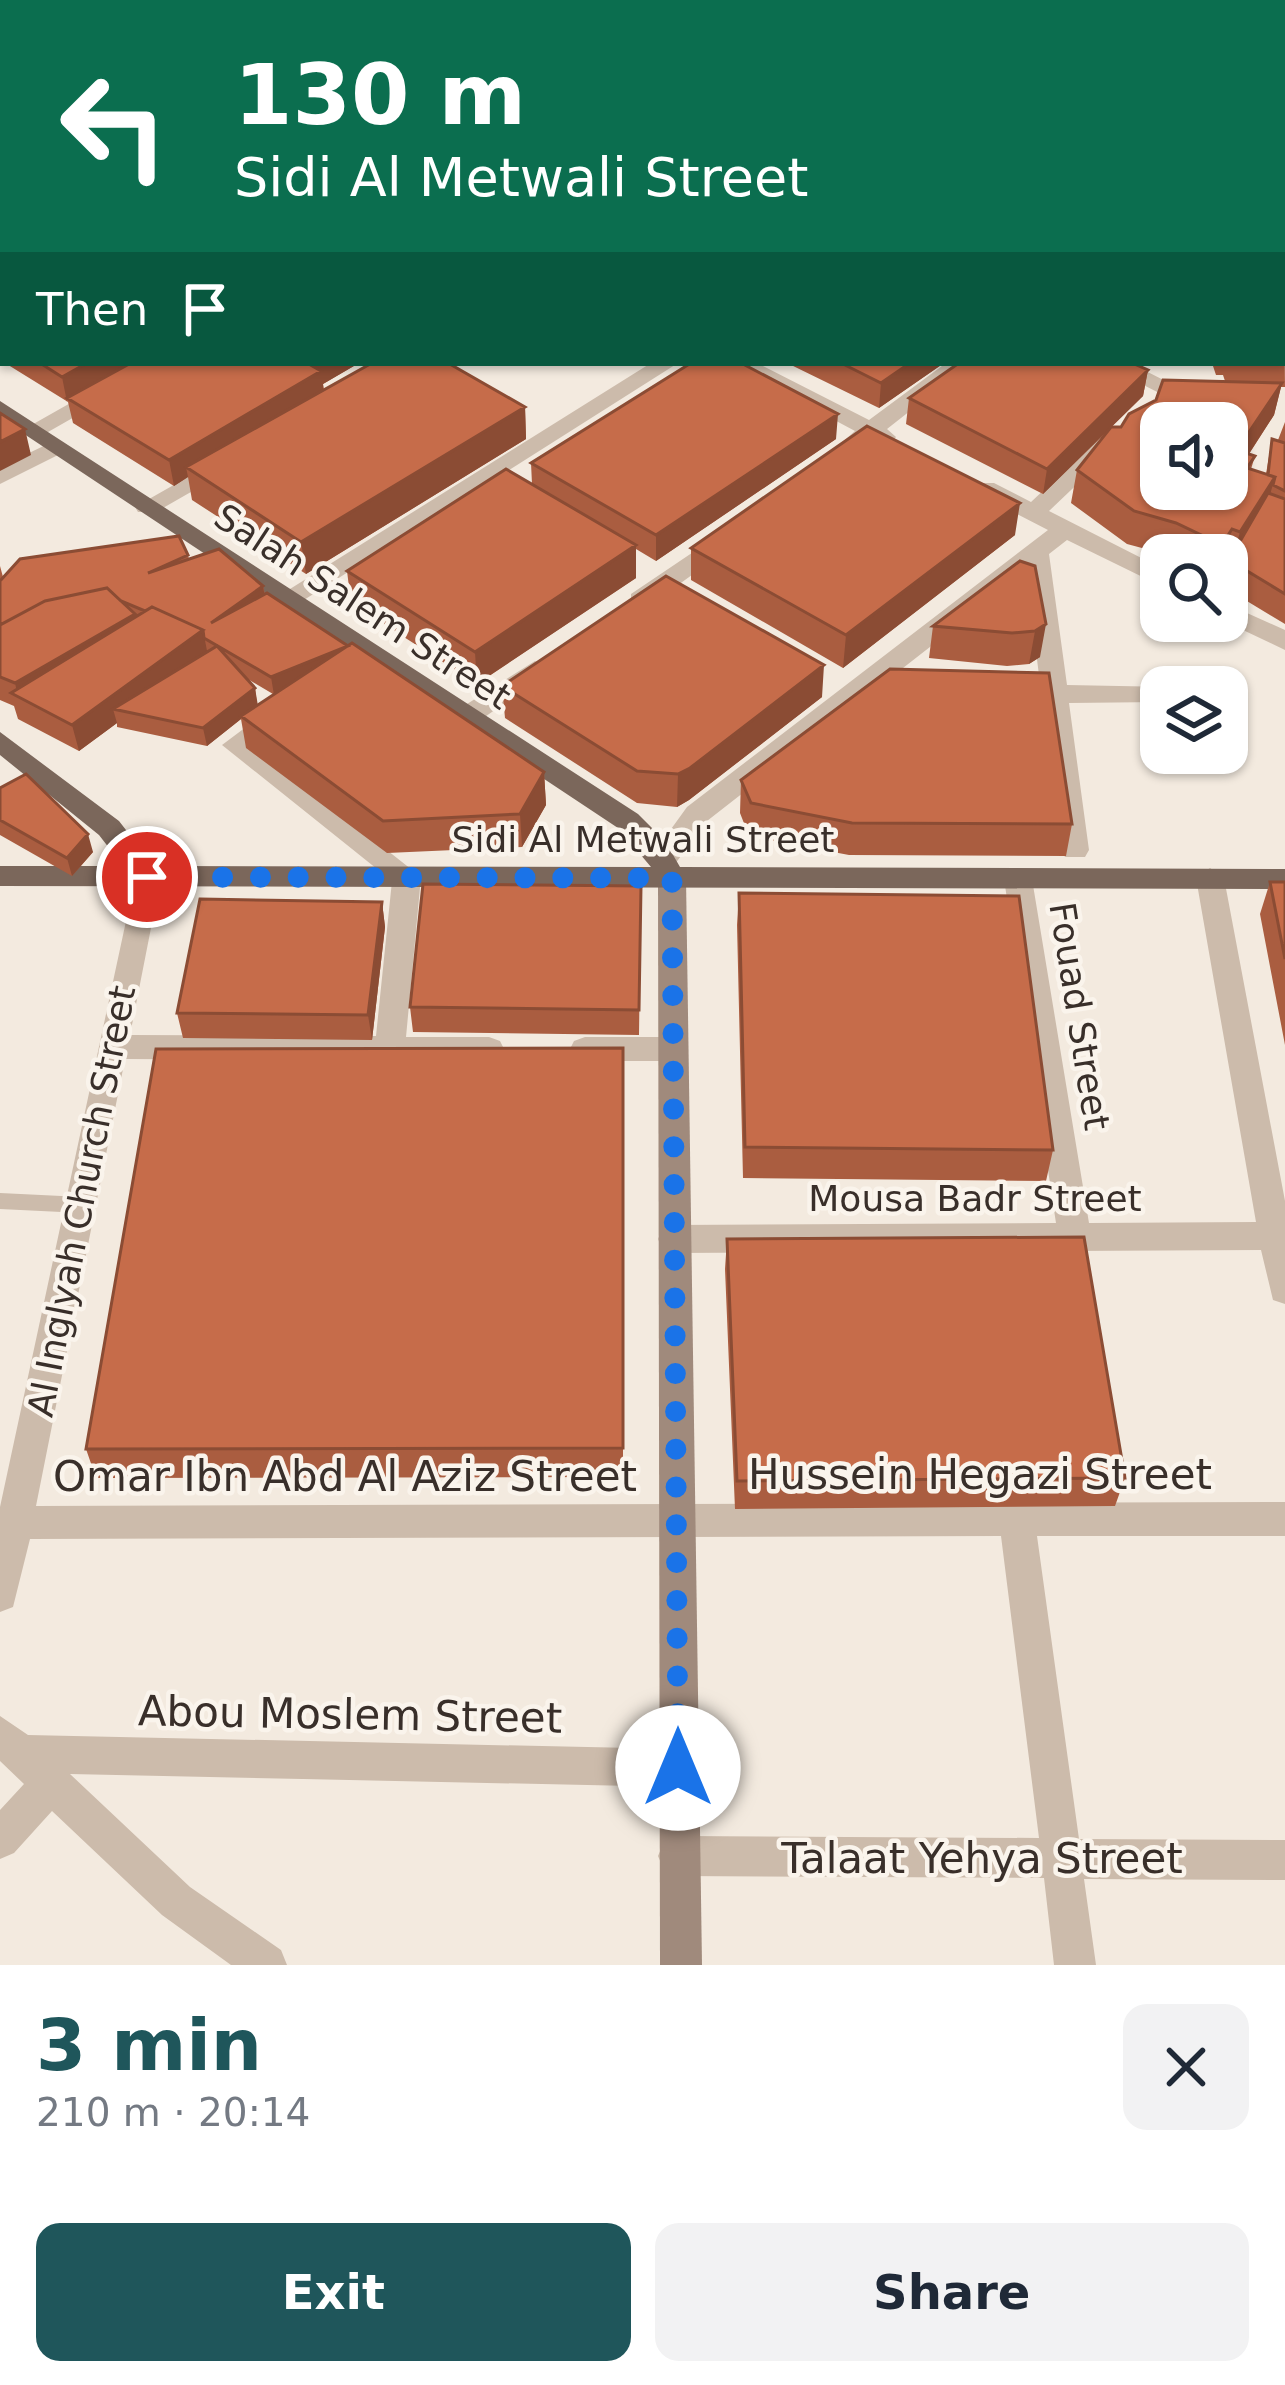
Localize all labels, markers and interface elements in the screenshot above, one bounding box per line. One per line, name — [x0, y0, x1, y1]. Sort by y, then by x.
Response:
text: 130 m — [234, 46, 526, 144]
icon: left — [36, 48, 192, 204]
text: Sidi Al Metwali Street — [234, 146, 808, 209]
icon: arrive — [172, 276, 238, 342]
text: Then — [36, 283, 148, 336]
map controls — [1140, 402, 1248, 774]
button: sound — [1140, 402, 1248, 510]
street label: Salah Salem Street — [207, 495, 518, 717]
button: search — [1140, 534, 1248, 642]
button: layers — [1140, 666, 1248, 774]
street label: Sidi Al Metwali Street — [452, 819, 834, 860]
pin — [96, 826, 198, 928]
icon: arrive — [114, 844, 180, 910]
street label: Fouad Street — [1041, 899, 1118, 1133]
street label: Al Inglyah Church Street — [20, 982, 143, 1420]
street label: Mousa Badr Street — [808, 1178, 1142, 1219]
street label: Hussein Hegazi Street — [748, 1450, 1212, 1499]
street label: Omar Ibn Abd Al Aziz Street — [53, 1452, 637, 1501]
street label: Abou Moslem Street — [137, 1686, 563, 1743]
position arrow — [615, 1705, 741, 1831]
street label: Talaat Yehya Street — [780, 1834, 1183, 1883]
text: 3 min — [36, 2003, 262, 2087]
button: close — [1123, 2004, 1249, 2130]
text: 210 m · 20:14 — [36, 2090, 310, 2135]
button: Exit — [36, 2223, 631, 2361]
button: Share — [655, 2223, 1249, 2361]

